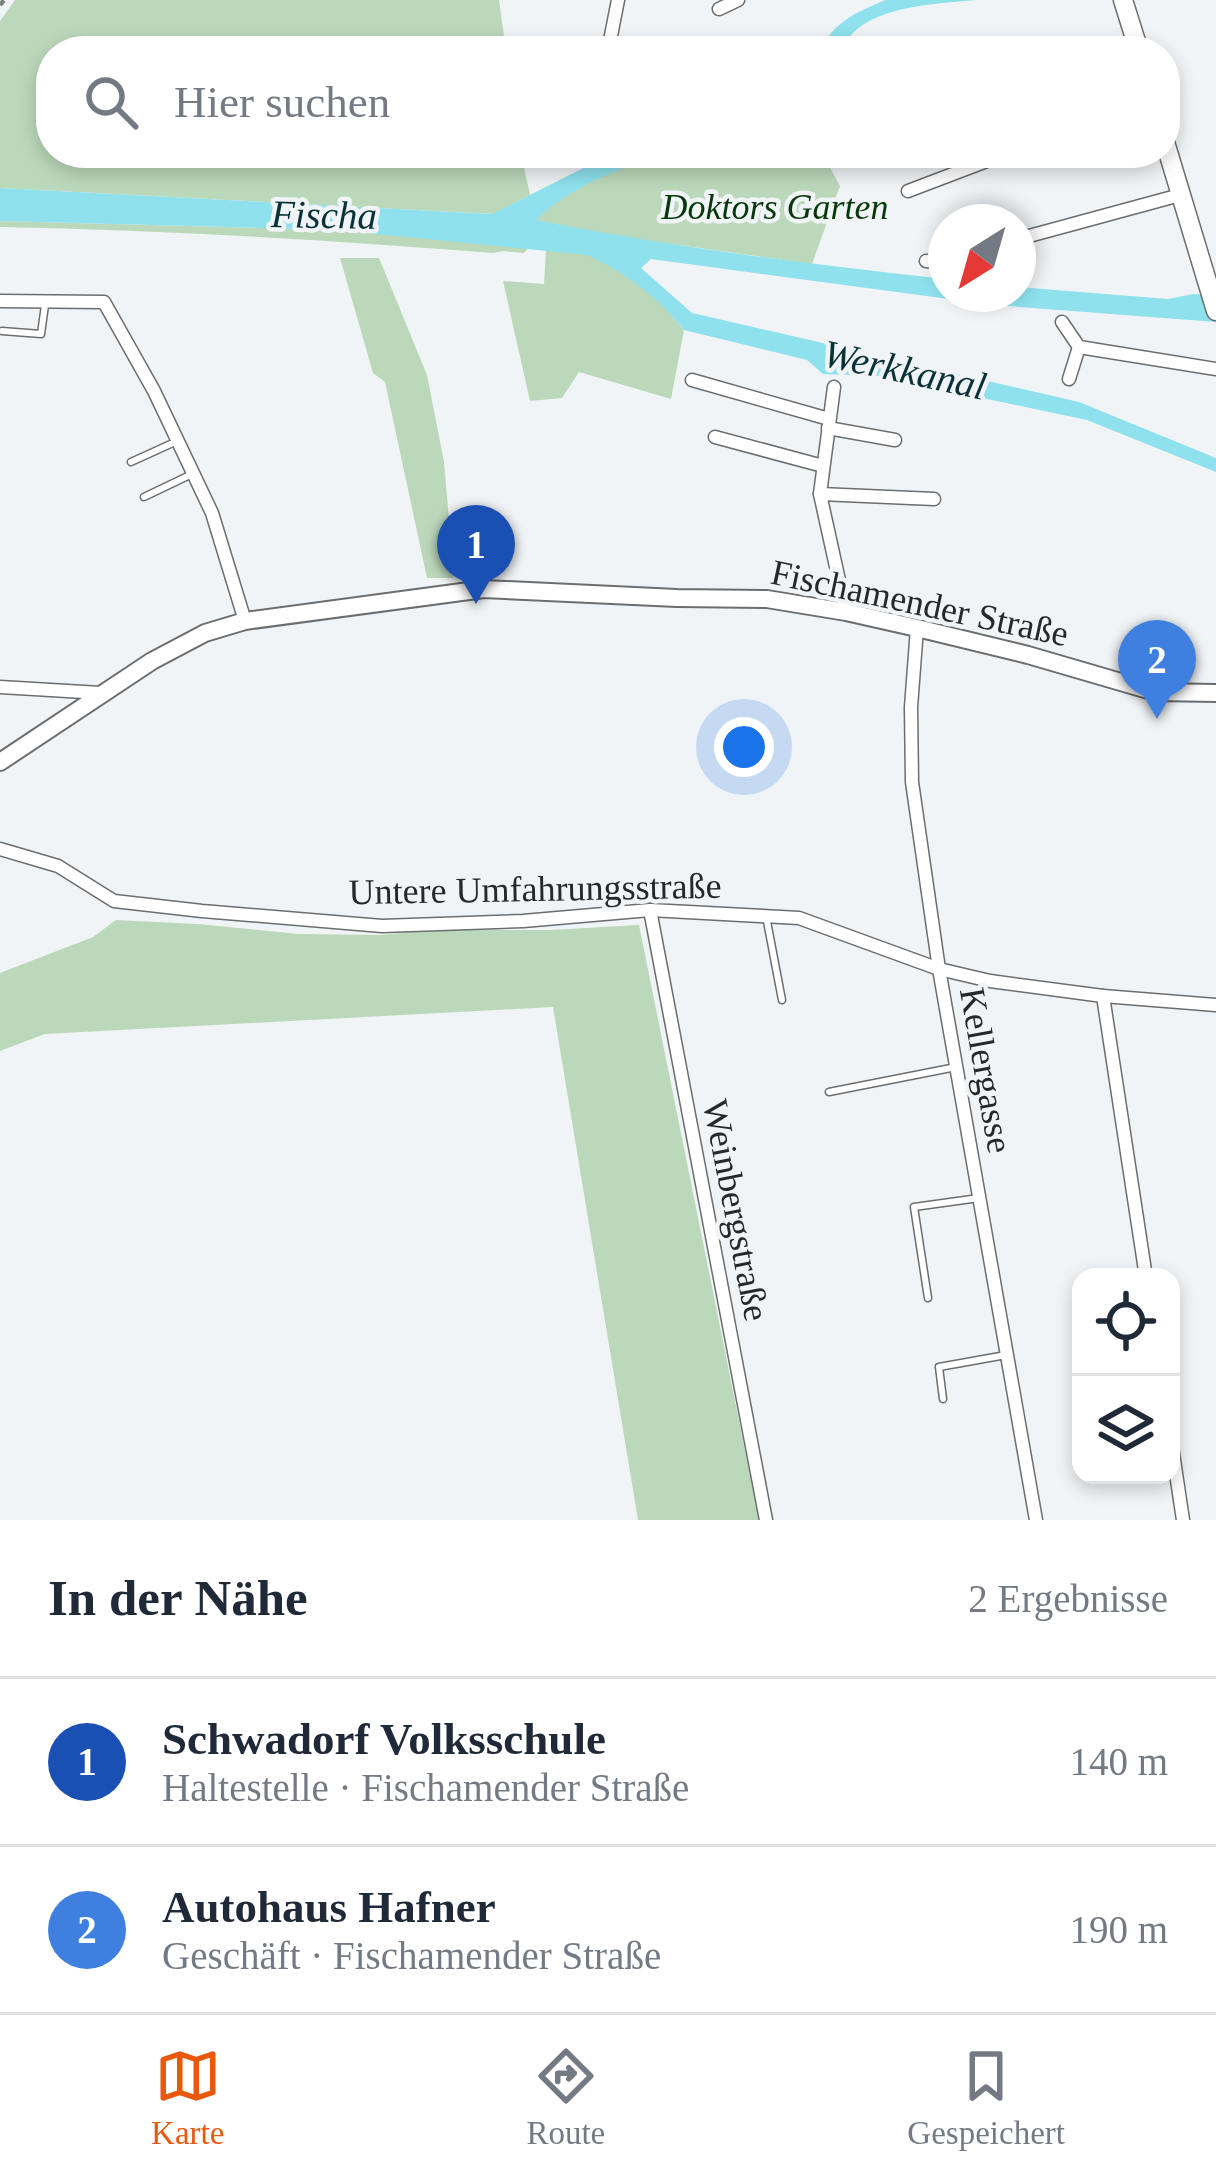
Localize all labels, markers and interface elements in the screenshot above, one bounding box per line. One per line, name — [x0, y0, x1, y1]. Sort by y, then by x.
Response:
search box — [36, 36, 1180, 168]
icon: search — [78, 69, 144, 135]
text: Hier suchen — [174, 77, 390, 127]
park label: Doktors Garten — [661, 187, 889, 227]
water label: Fischa — [270, 192, 377, 237]
north arrow — [928, 204, 1036, 312]
water label: Werkkanal — [820, 331, 990, 408]
pin: 1 — [437, 505, 515, 604]
street label: Fischamender Straße — [767, 552, 1072, 654]
pin: 2 — [1118, 620, 1196, 719]
your location — [714, 717, 774, 777]
street label: Untere Umfahrungsstraße — [348, 866, 722, 912]
street label: Kellergasse — [952, 984, 1020, 1156]
street label: Weinbergstraße — [695, 1096, 777, 1324]
map controls — [1072, 1268, 1180, 1484]
button: locate — [1072, 1268, 1180, 1376]
button: layers — [1072, 1376, 1180, 1484]
text: In der Nähe — [48, 1570, 308, 1626]
text: 2 Ergebnisse — [968, 1577, 1168, 1620]
text: Schwadorf Volksschule — [162, 1714, 606, 1764]
text: 1 — [77, 1740, 97, 1783]
text: 140 m — [1069, 1740, 1168, 1783]
text: Haltestelle · Fischamender Straße — [162, 1766, 689, 1809]
text: Autohaus Hafner — [162, 1882, 496, 1932]
text: 2 — [77, 1908, 97, 1951]
text: 190 m — [1069, 1908, 1168, 1951]
text: Geschäft · Fischamender Straße — [162, 1934, 661, 1977]
tab: Karte — [151, 2043, 224, 2152]
tab: Route — [526, 2043, 605, 2152]
tab: Gespeichert — [907, 2043, 1065, 2152]

